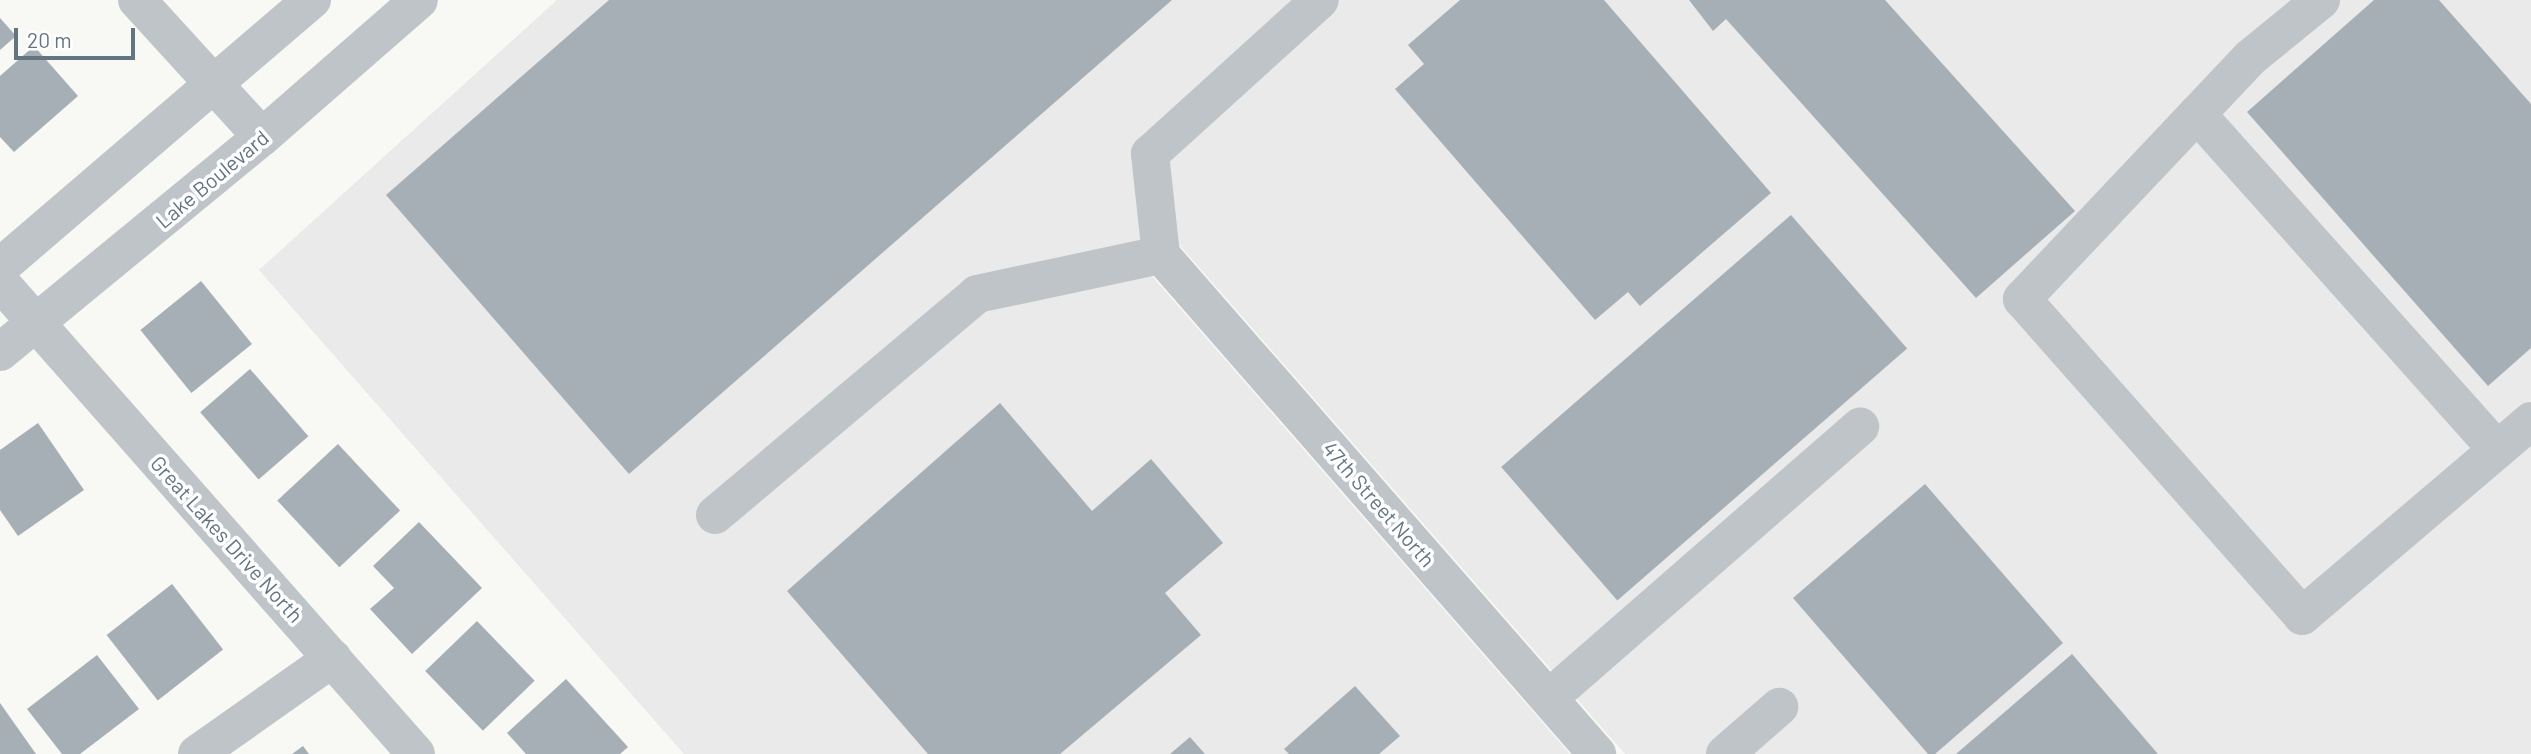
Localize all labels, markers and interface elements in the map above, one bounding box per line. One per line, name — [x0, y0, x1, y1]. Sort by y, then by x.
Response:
scale bar — [18, 14, 138, 58]
text: 20 m — [27, 27, 72, 52]
street label: Lake Boulevard — [151, 125, 273, 233]
street label: 47th Street North — [1318, 436, 1440, 572]
street label: Great Lakes Drive North — [146, 450, 308, 628]

